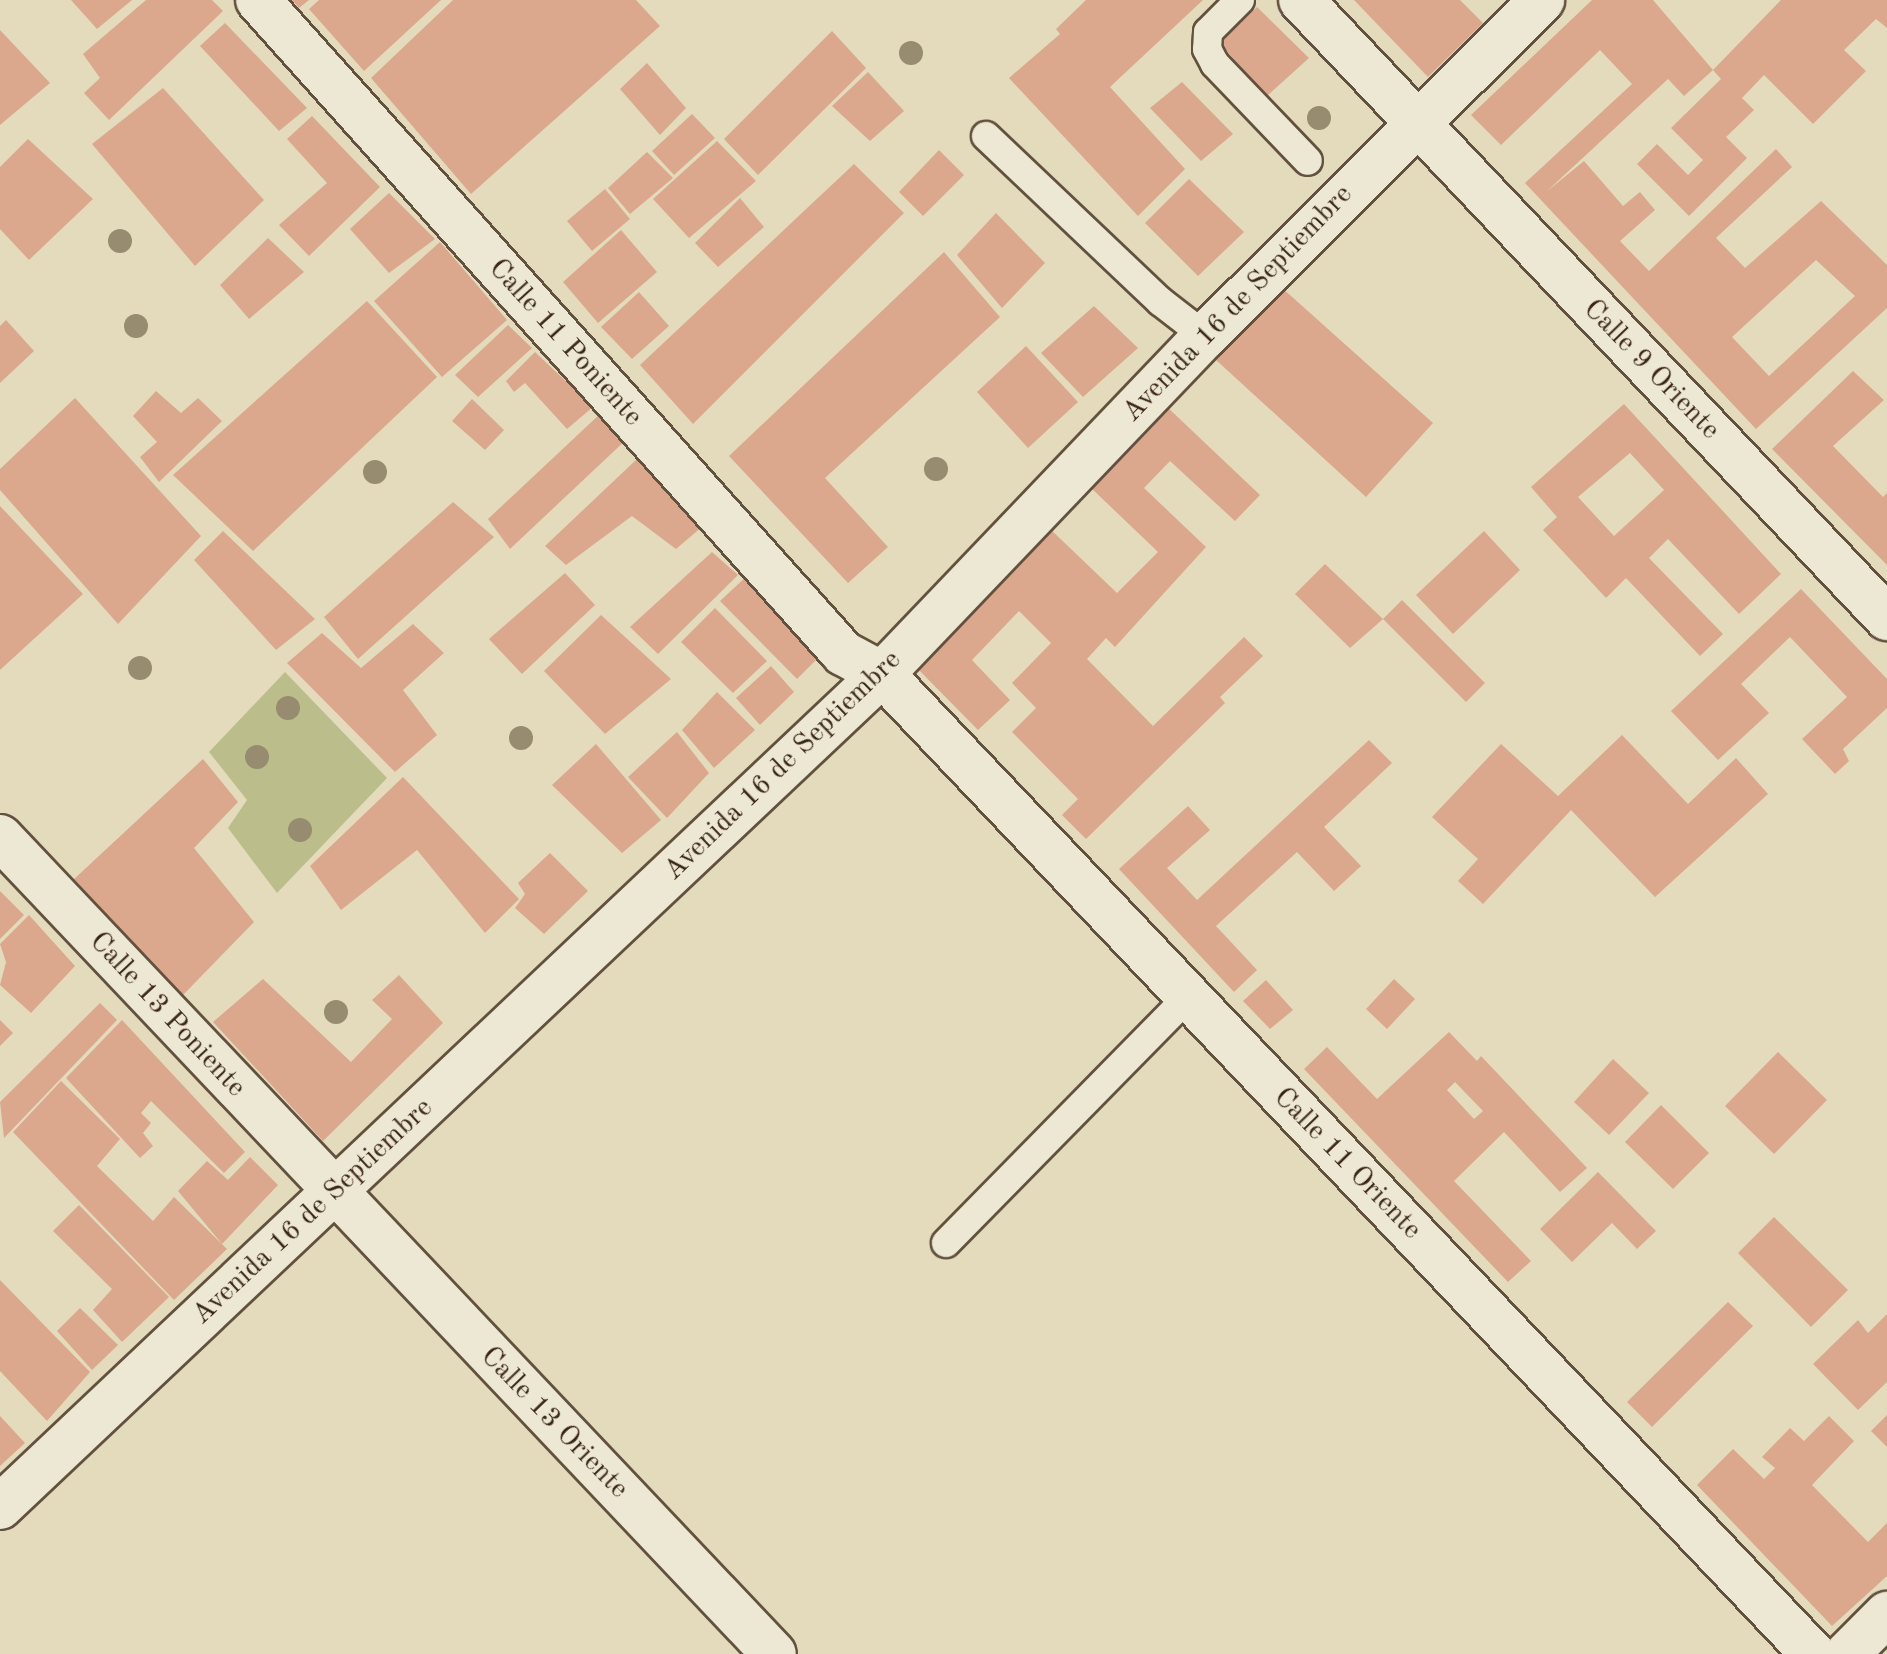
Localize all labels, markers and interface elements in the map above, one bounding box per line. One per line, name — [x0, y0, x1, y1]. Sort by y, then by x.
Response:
street label: Avenida 16 de Septiembre — [1116, 178, 1360, 430]
street label: Calle 11 Poniente — [481, 252, 649, 434]
street label: Calle 9 Oriente — [1576, 293, 1726, 447]
street label: Avenida 16 de Septiembre — [657, 644, 909, 888]
street label: Calle 13 Poniente — [82, 925, 252, 1105]
street label: Calle 11 Oriente — [1266, 1081, 1428, 1247]
street label: Avenida 16 de Septiembre — [186, 1092, 440, 1332]
street label: Calle 13 Oriente — [473, 1340, 635, 1506]

